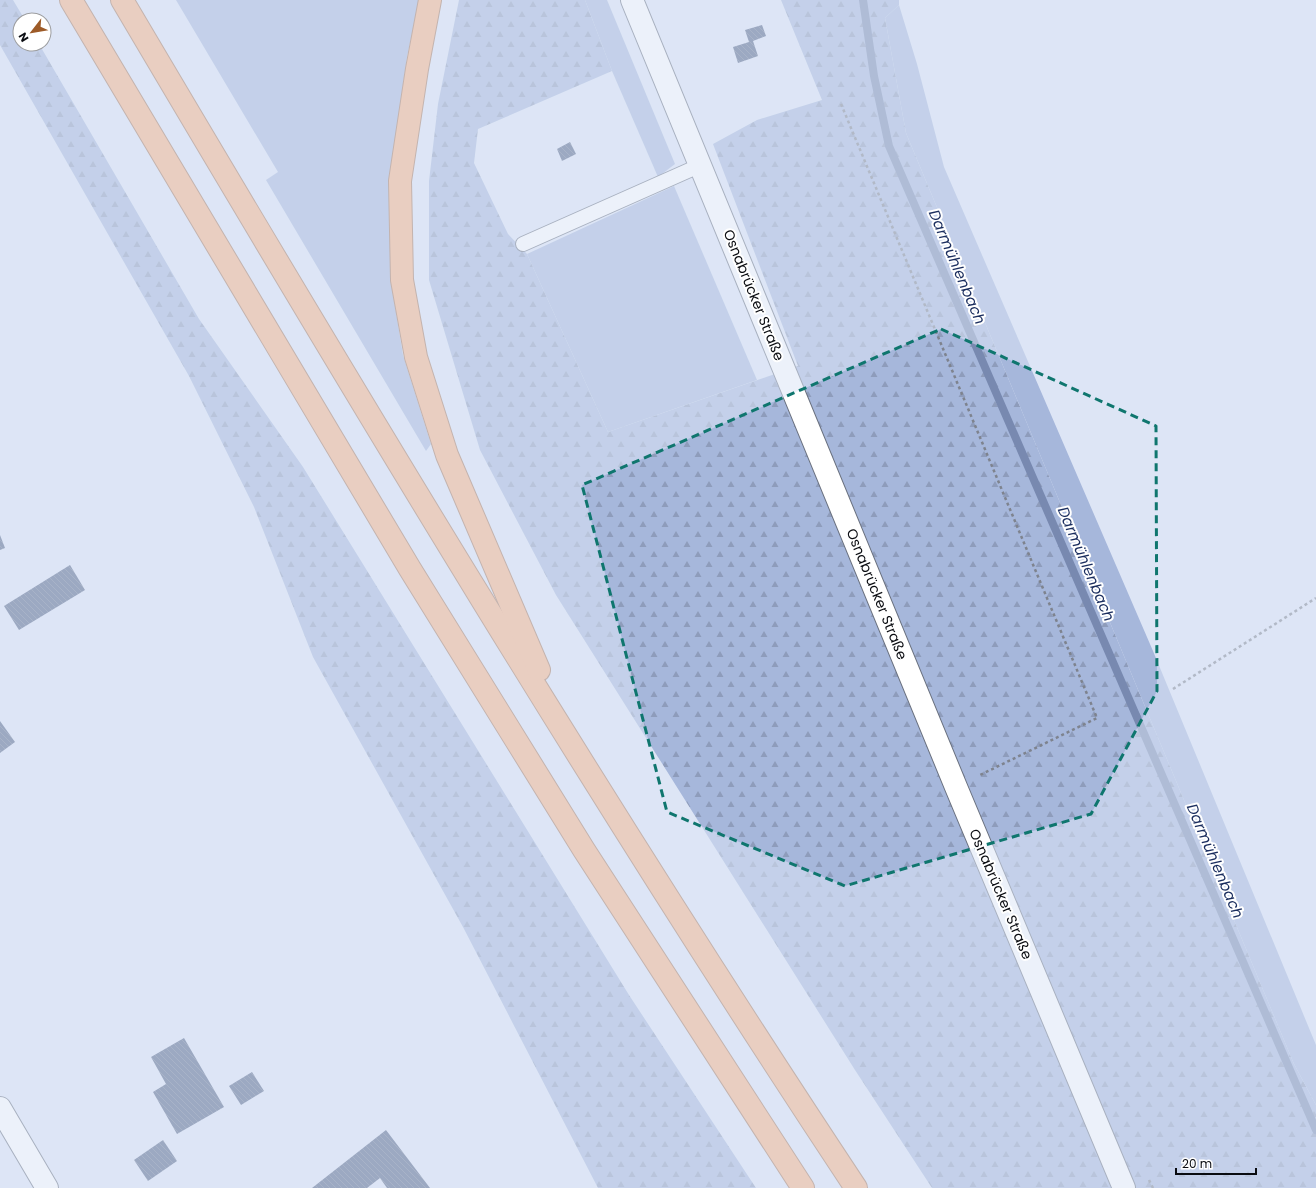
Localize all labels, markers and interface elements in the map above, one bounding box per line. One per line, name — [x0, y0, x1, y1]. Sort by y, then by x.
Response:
north arrow — [12, 12, 52, 52]
text: N — [14, 29, 32, 45]
water label: Darmühlenbach — [924, 206, 991, 327]
street label: Osnabrücker Straße — [719, 226, 790, 364]
water label: Darmühlenbach — [1053, 503, 1120, 624]
street label: Osnabrücker Straße — [842, 525, 913, 663]
water label: Darmühlenbach — [1182, 800, 1249, 921]
street label: Osnabrücker Straße — [964, 826, 1038, 963]
scale bar — [1176, 1150, 1256, 1176]
text: 20 m — [1182, 1155, 1212, 1172]

